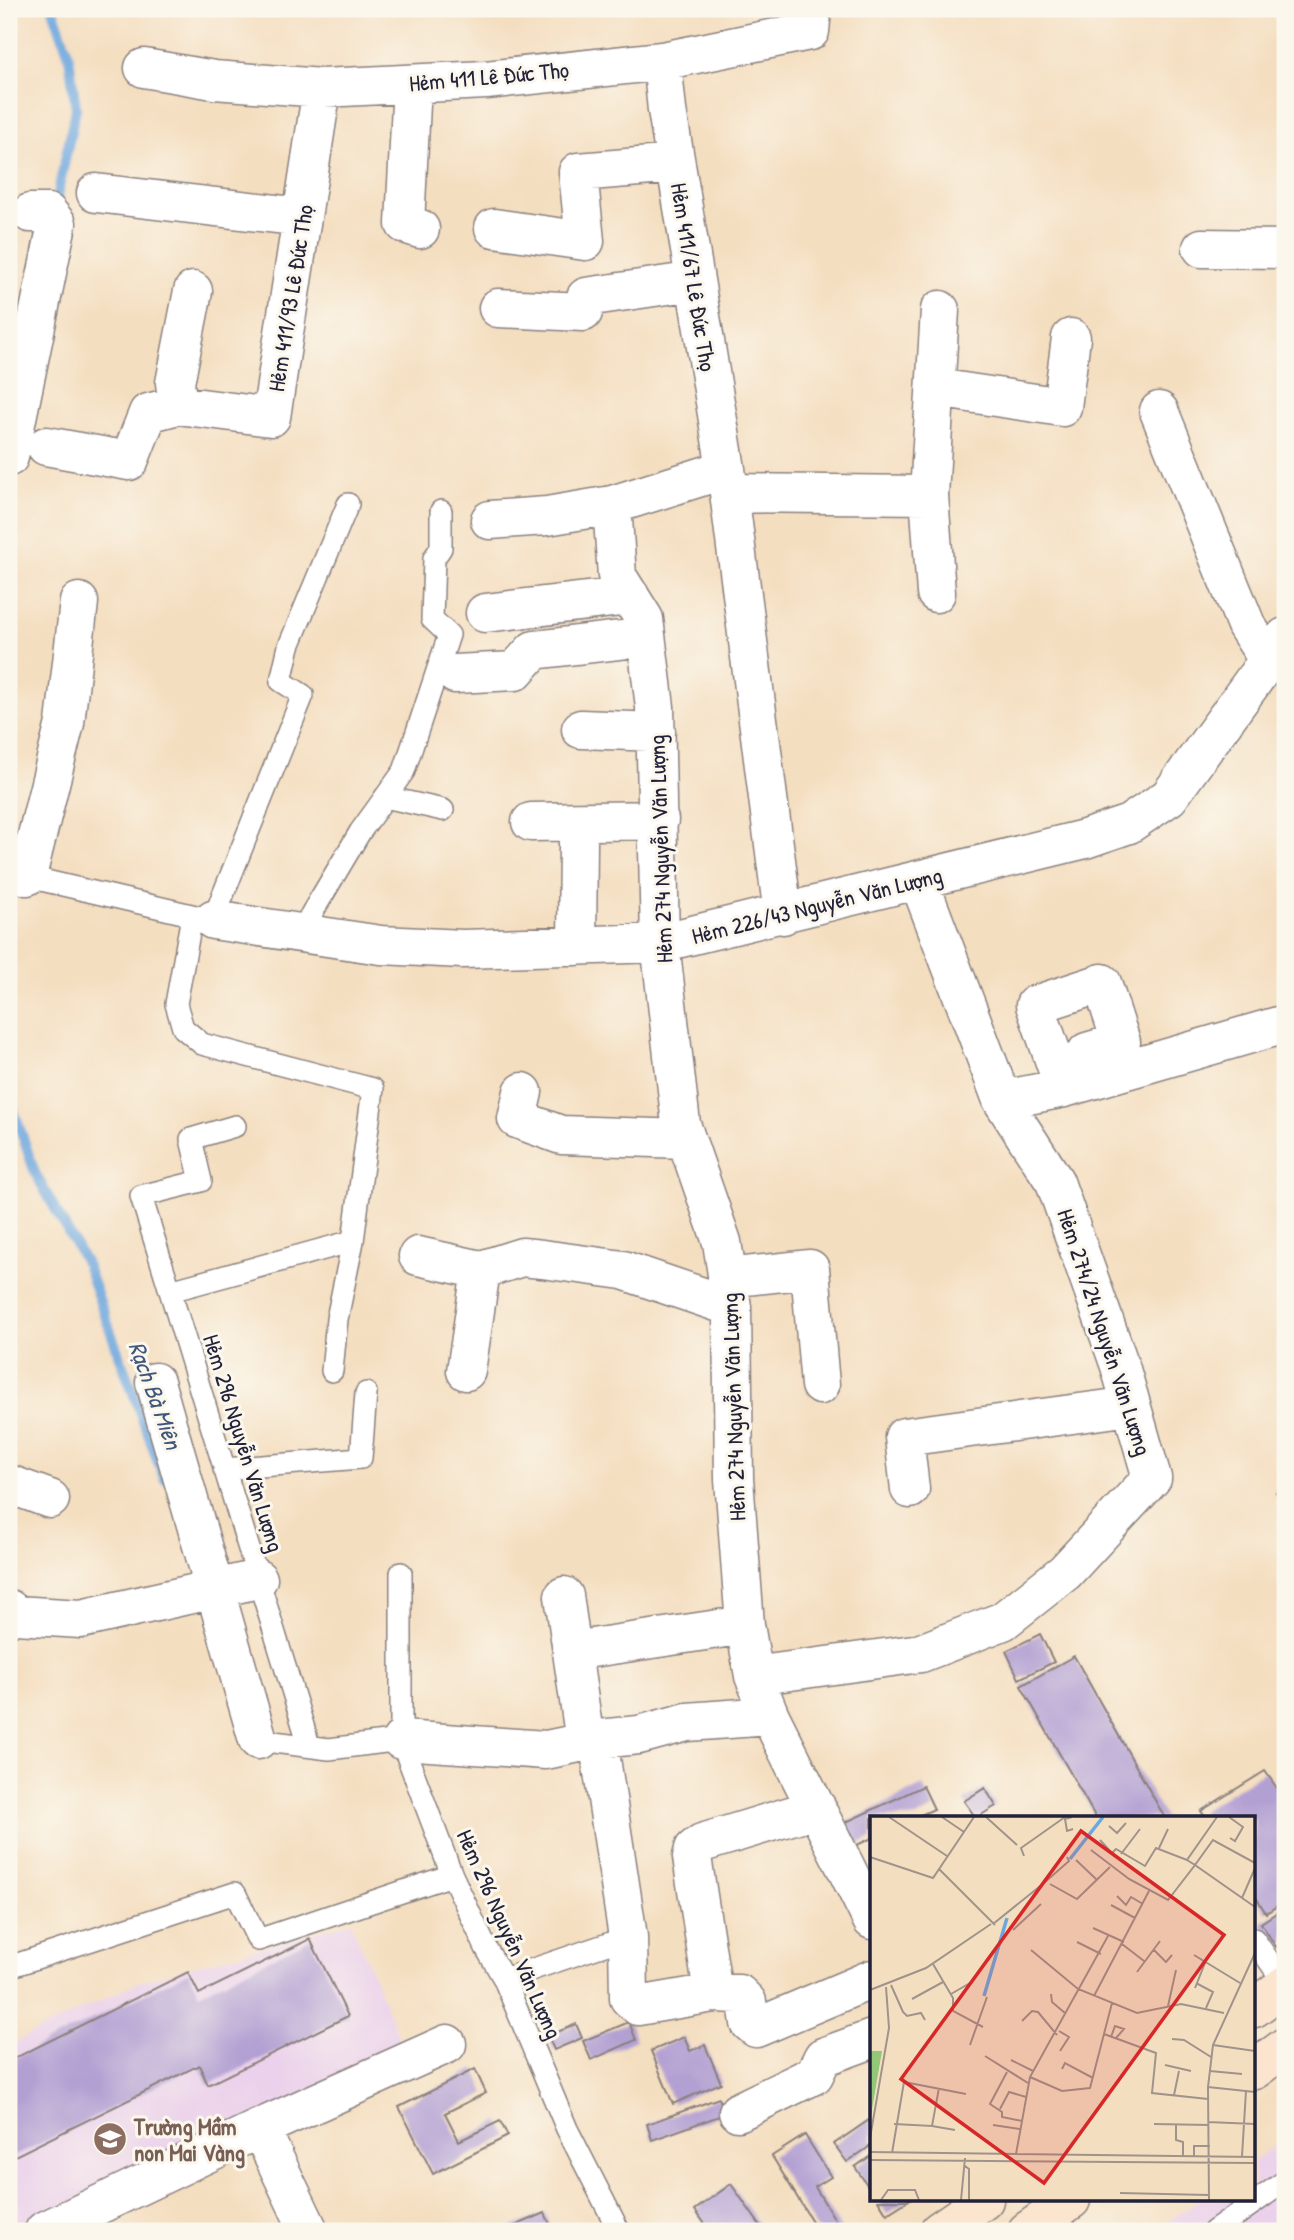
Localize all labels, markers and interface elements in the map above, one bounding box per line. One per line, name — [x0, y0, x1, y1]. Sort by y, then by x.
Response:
street label: Hẻm 411 Lê Đức Thọ — [408, 54, 570, 98]
street label: Hẻm 411/67 Lê Đức Thọ — [664, 180, 724, 374]
street label: Hẻm 411/93 Lê Đức Thọ — [260, 202, 320, 394]
street label: Hẻm 274 Nguyễn Văn Lượng — [641, 734, 679, 964]
street label: Hẻm 226/43 Nguyễn Văn Lượng — [689, 859, 945, 951]
street label: Hẻm 274/24 Nguyễn Văn Lượng — [1050, 1205, 1160, 1459]
street label: Hẻm 274 Nguyễn Văn Lượng — [714, 1292, 752, 1522]
street label: Hẻm 296 Nguyễn Văn Lượng — [196, 1330, 292, 1556]
water label: Rạch Bà Miên — [122, 1337, 191, 1455]
inset map — [870, 1816, 1256, 2202]
street label: Hẻm 296 Nguyễn Văn Lượng — [450, 1824, 570, 2044]
place label: Trường Mầm non Mai Vàng — [133, 2111, 245, 2169]
school or university icon: Trường Mầm non Mai Vàng — [91, 2120, 129, 2158]

